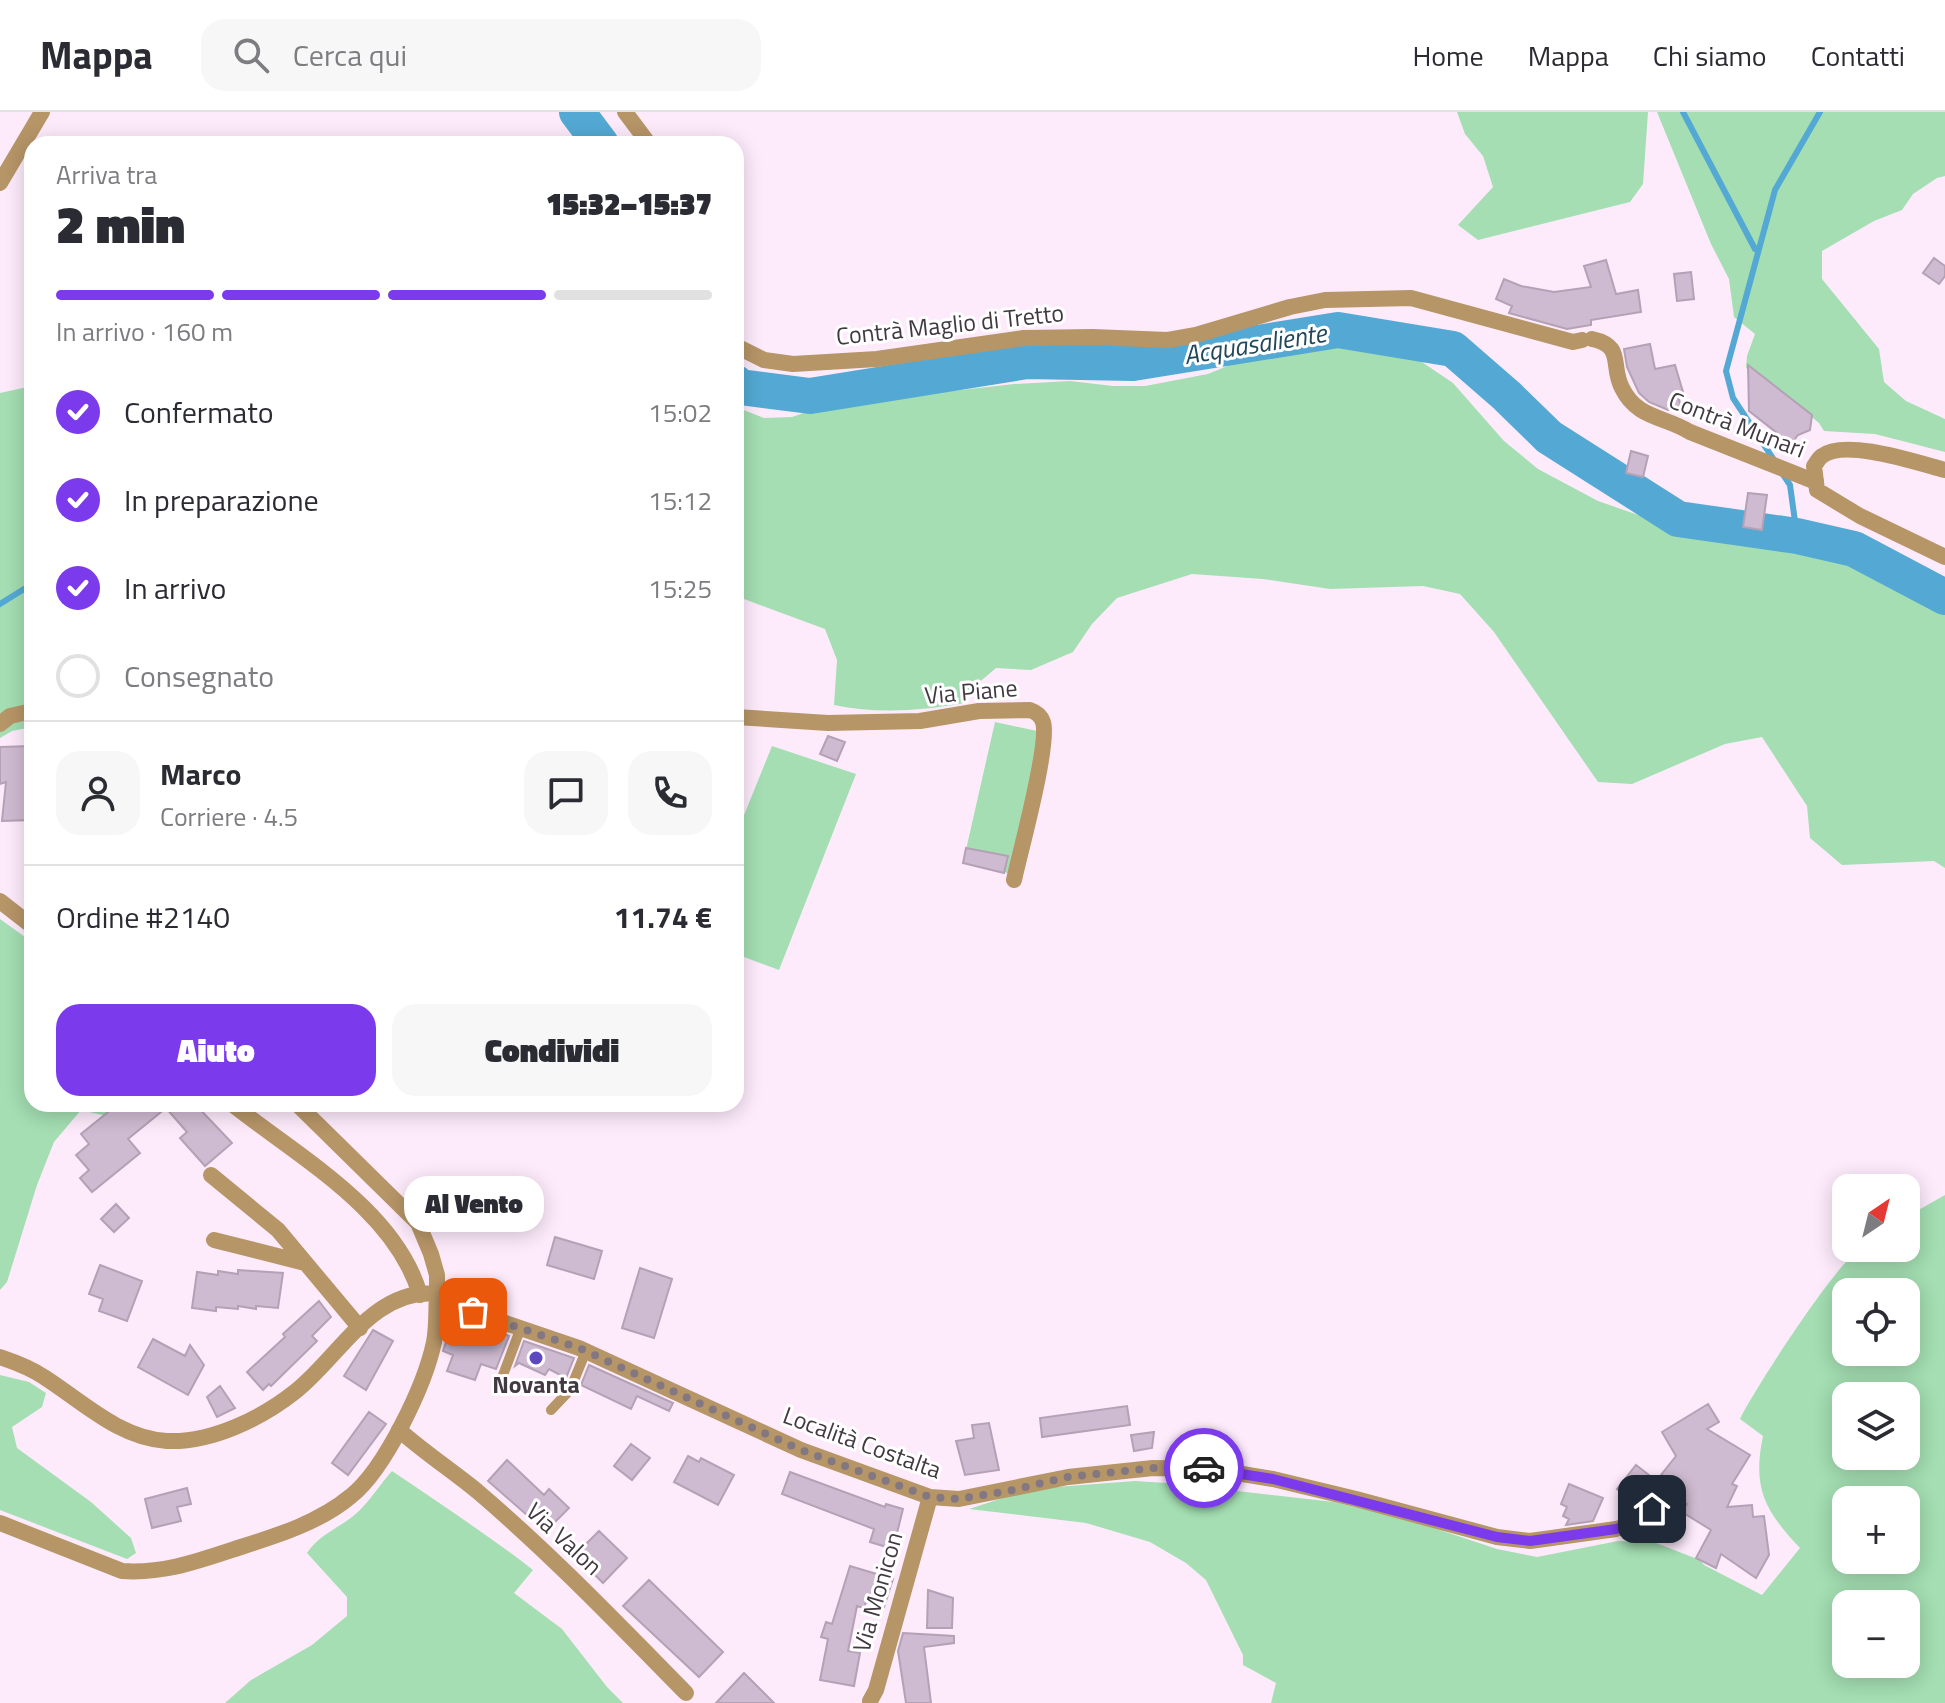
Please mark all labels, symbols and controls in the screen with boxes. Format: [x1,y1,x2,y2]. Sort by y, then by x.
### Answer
search box [201,19,761,91]
text: Mappa [40,26,153,84]
text: Cerca qui [293,32,407,78]
icon: search [229,33,273,77]
text: Home [1413,34,1484,77]
text: Mappa [1528,34,1609,77]
text: Chi siamo [1653,34,1767,77]
text: Contatti [1811,34,1905,77]
text: Arriva tra [56,155,157,194]
text: 15:32–15:37 [546,181,712,227]
text: 2 min [56,184,185,263]
street label: Contrà Maglio di Tretto [834,294,1066,354]
text: In arrivo · 160 m [56,312,233,351]
water label: Acquasaliente [1181,313,1331,374]
street label: Contrà Munari [1664,382,1811,467]
text: Confermato [124,389,274,435]
icon: check [56,390,100,434]
text: 15:02 [648,393,712,432]
text: In preparazione [124,477,319,523]
icon: check [56,478,100,522]
text: 15:12 [648,481,712,520]
text: In arrivo [124,565,226,611]
icon: check [56,566,100,610]
text: 15:25 [648,569,712,608]
text: Consegnato [124,653,274,699]
street label: Via Piane [923,669,1019,713]
button: person [56,751,140,835]
text: Marco [160,751,241,797]
button: chat [524,751,608,835]
button: phone [628,751,712,835]
text: Corriere · 4.5 [160,797,298,836]
text: Ordine #2140 [56,894,230,940]
text: 11.74 € [614,894,712,940]
button: Aiuto [56,1004,376,1096]
button: Condividi [392,1004,712,1096]
north arrow [1832,1174,1920,1262]
map controls [1832,1174,1920,1678]
callout: Al Vento [403,1176,543,1232]
text: Al Vento [425,1184,523,1223]
pin [439,1278,507,1346]
button: locate [1832,1278,1920,1366]
icon: bag [451,1290,495,1334]
marker: Novanta [527,1349,545,1367]
place label: Novanta [492,1366,580,1402]
button: layers [1832,1382,1920,1470]
street label: Località Costalta [778,1397,947,1487]
courier [1164,1428,1244,1508]
icon: car [1182,1446,1226,1490]
pin [1618,1475,1686,1543]
button: + [1832,1486,1920,1574]
icon: home [1630,1487,1674,1531]
street label: Via Valon [518,1493,611,1583]
street label: Via Monicon [843,1528,911,1656]
button: − [1832,1590,1920,1678]

